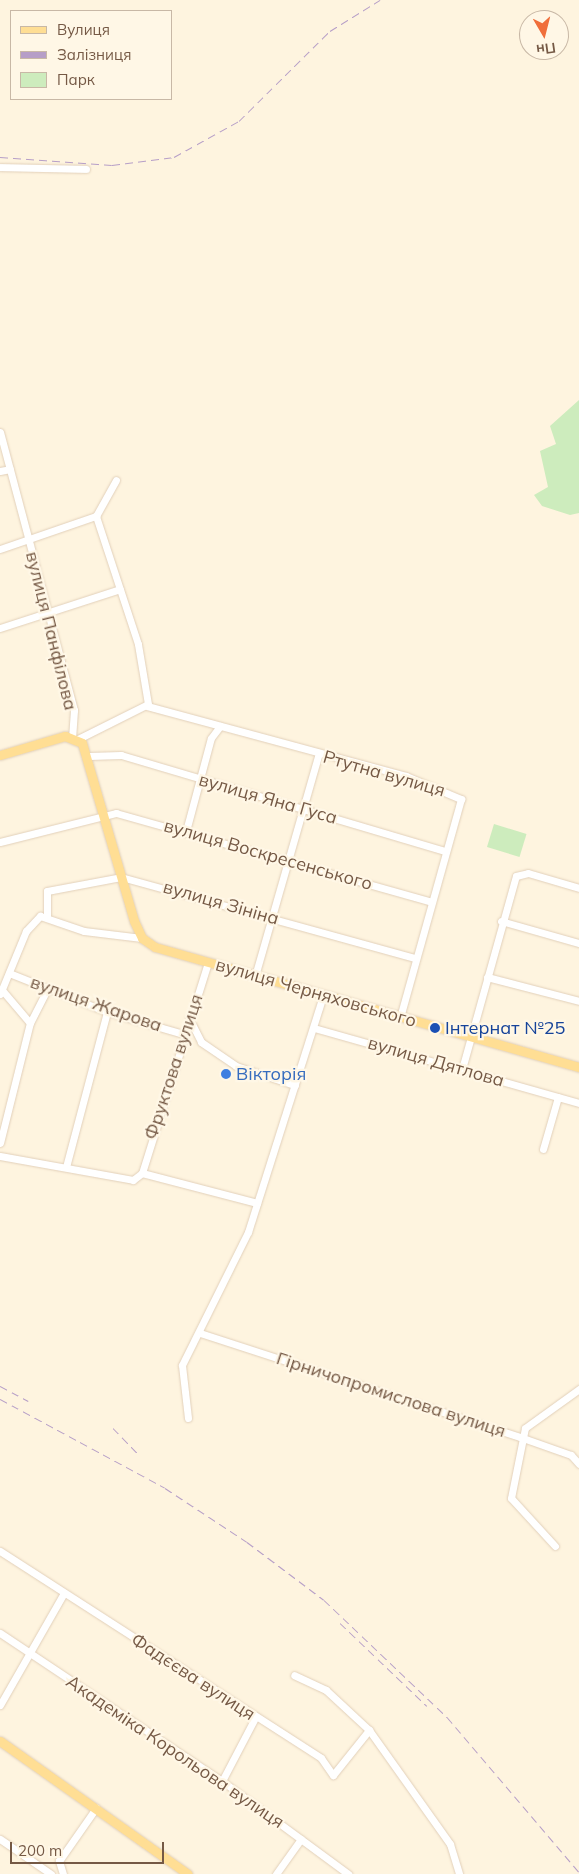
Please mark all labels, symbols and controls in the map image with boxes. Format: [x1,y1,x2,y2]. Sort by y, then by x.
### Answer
legend [10,10,172,100]
north arrow [519,10,569,60]
text: Вулиця [57,20,110,39]
text: Пн [535,39,557,59]
text: Залізниця [57,45,131,64]
text: Парк [57,70,95,89]
street label: вулиця Панфілова [21,549,81,713]
street label: Ртутна вулиця [321,746,447,802]
street label: вулиця Яна Гуса [196,769,340,829]
street label: вулиця Воскресенського [161,815,375,895]
street label: вулиця Зініна [161,876,281,930]
street label: вулиця Черняховського [213,954,419,1032]
street label: вулиця Жарова [27,971,165,1037]
street label: Фруктова вулиця [140,992,208,1142]
place label: Інтернат №25 [445,1017,565,1039]
marker: Інтернат №25 [429,1022,441,1034]
street label: вулиця Дятлова [365,1032,507,1092]
place label: Вікторія [236,1063,306,1085]
marker: Вікторія [220,1068,232,1080]
street label: Гірничопромислова вулиця [274,1348,508,1442]
street label: Фадєєва вулиця [127,1629,259,1725]
street label: Академіка Корольова вулиця [62,1671,288,1833]
scale bar [12,1832,166,1864]
text: 200 m [18,1841,62,1860]

